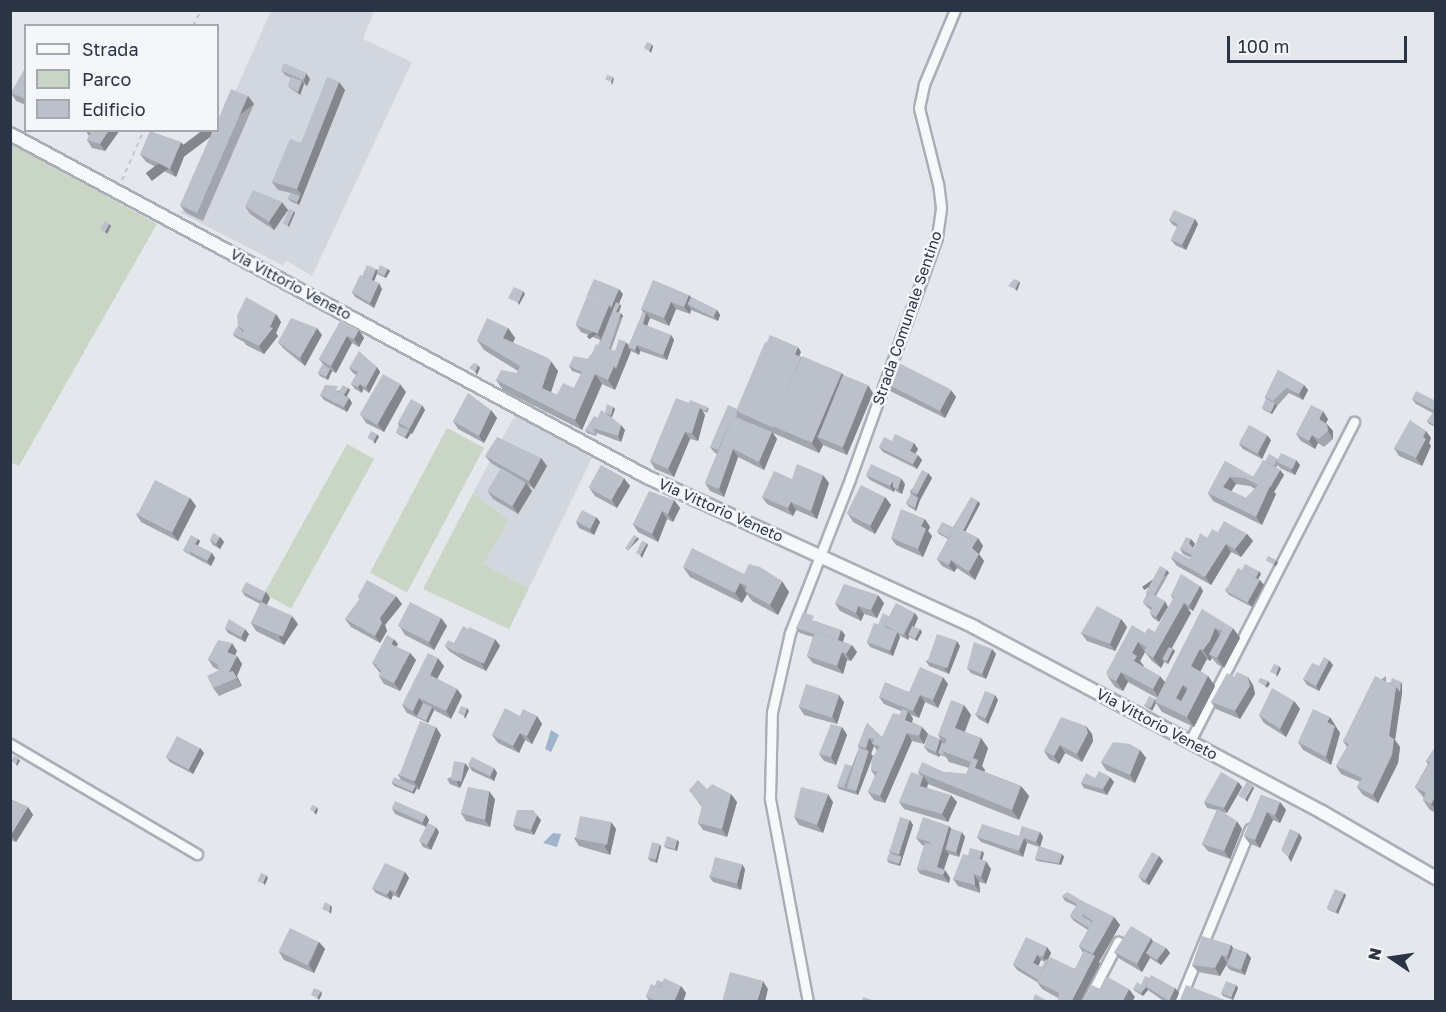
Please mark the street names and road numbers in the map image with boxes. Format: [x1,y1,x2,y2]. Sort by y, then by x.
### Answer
street label: Strada Comunale Sentino [869,229,945,407]
street label: Via Vittorio Veneto [227,244,355,324]
street label: Via Vittorio Veneto [656,474,786,546]
street label: Via Vittorio Veneto [1093,684,1221,764]

